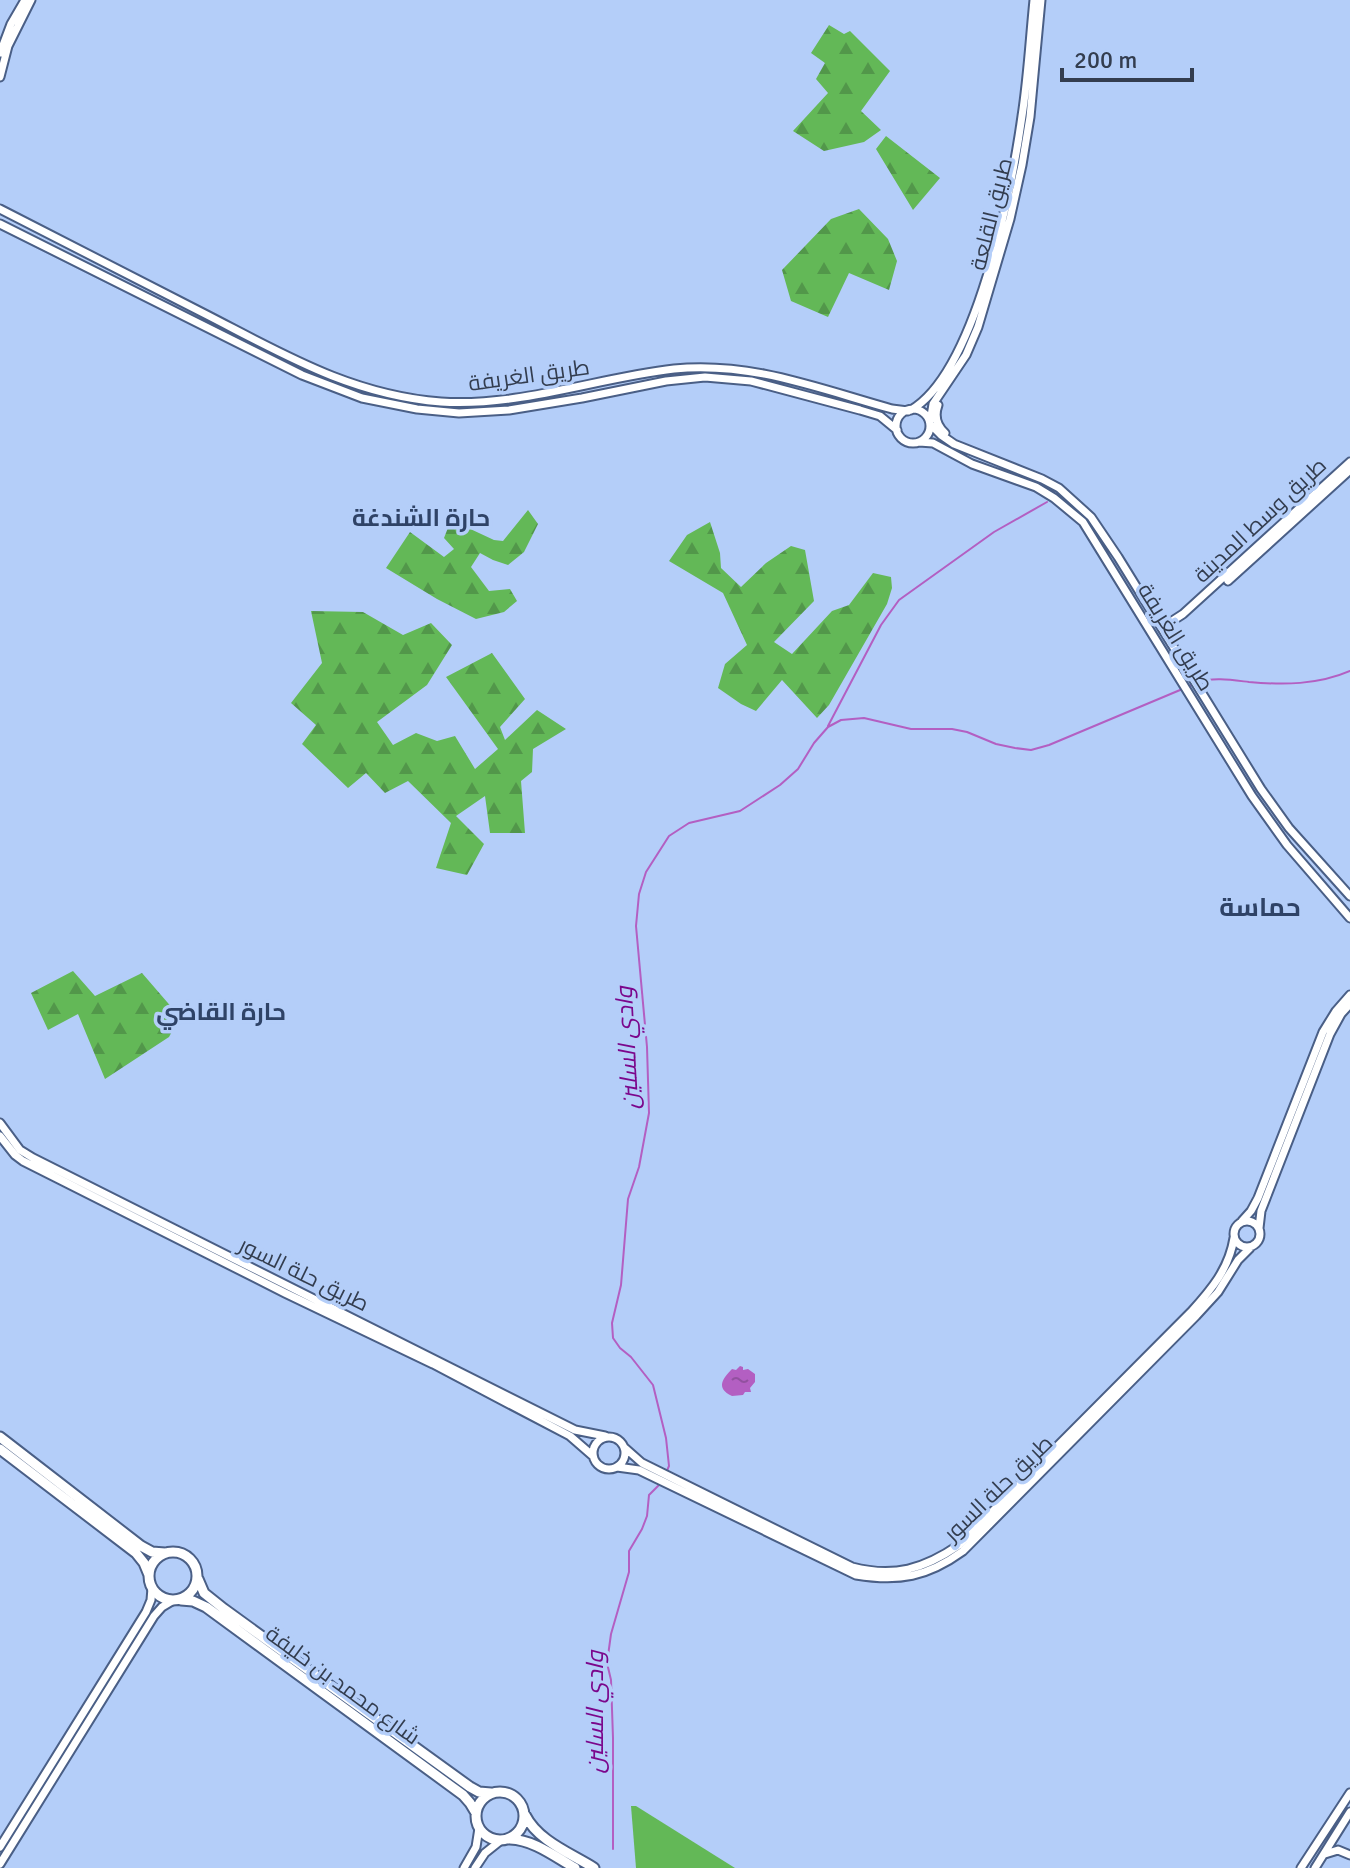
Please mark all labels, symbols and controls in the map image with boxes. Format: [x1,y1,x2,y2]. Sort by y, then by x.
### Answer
scale bar [1062,32,1192,82]
text: 200 m [1074,45,1137,75]
street label: طريق القلعة [964,155,1018,273]
street label: طريق الغريفة [467,353,591,397]
street label: طريق وسط المدينة [1188,452,1332,588]
district label: حارة الشندغة [352,503,490,533]
street label: طريق الغريفة [1132,578,1220,696]
district label: حماسة [1219,892,1301,924]
water label: وادي السلين [609,984,649,1110]
district label: حارة القاضي [156,997,286,1030]
street label: طريق حلة السور [233,1230,373,1317]
street label: طريق حلة السور [936,1429,1058,1548]
street label: شارع محمد بن خليفة [260,1620,426,1751]
water label: وادي السلين [580,1649,614,1773]

